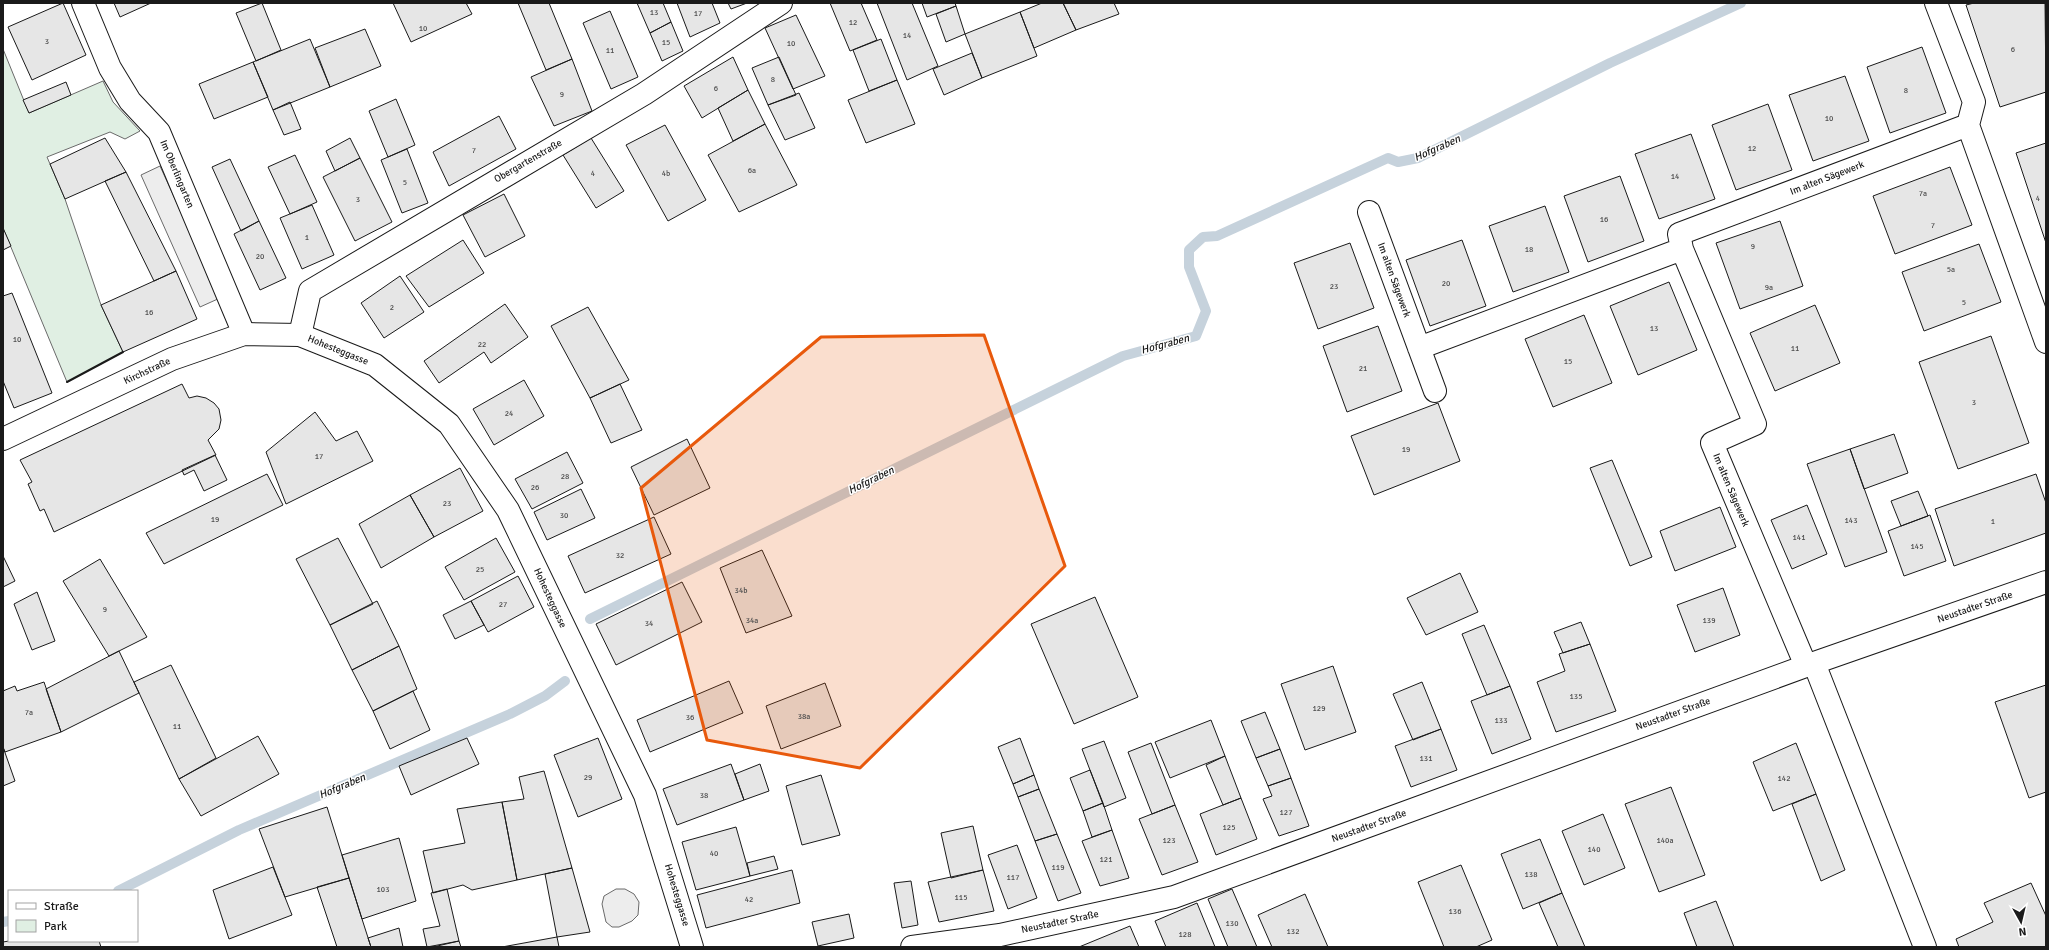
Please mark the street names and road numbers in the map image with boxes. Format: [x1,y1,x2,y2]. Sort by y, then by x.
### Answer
street label: Obergartenstraße [492,137,564,185]
street label: Im Oberlingarten [157,138,197,210]
street label: Im alten Sägewerk [1788,158,1866,198]
street label: Im alten Sägewerk [1375,241,1413,319]
street label: Hohesteggasse [306,332,370,368]
street label: Kirchstraße [122,355,172,387]
street label: Im alten Sägewerk [1710,451,1752,529]
street label: Hohesteggasse [531,566,569,630]
street label: Neustadter Straße [1936,589,2014,625]
street label: Neustadter Straße [1634,695,1712,733]
street label: Neustadter Straße [1330,807,1408,845]
street label: Hohesteggasse [662,862,692,928]
street label: Neustadter Straße [1020,908,1100,936]

